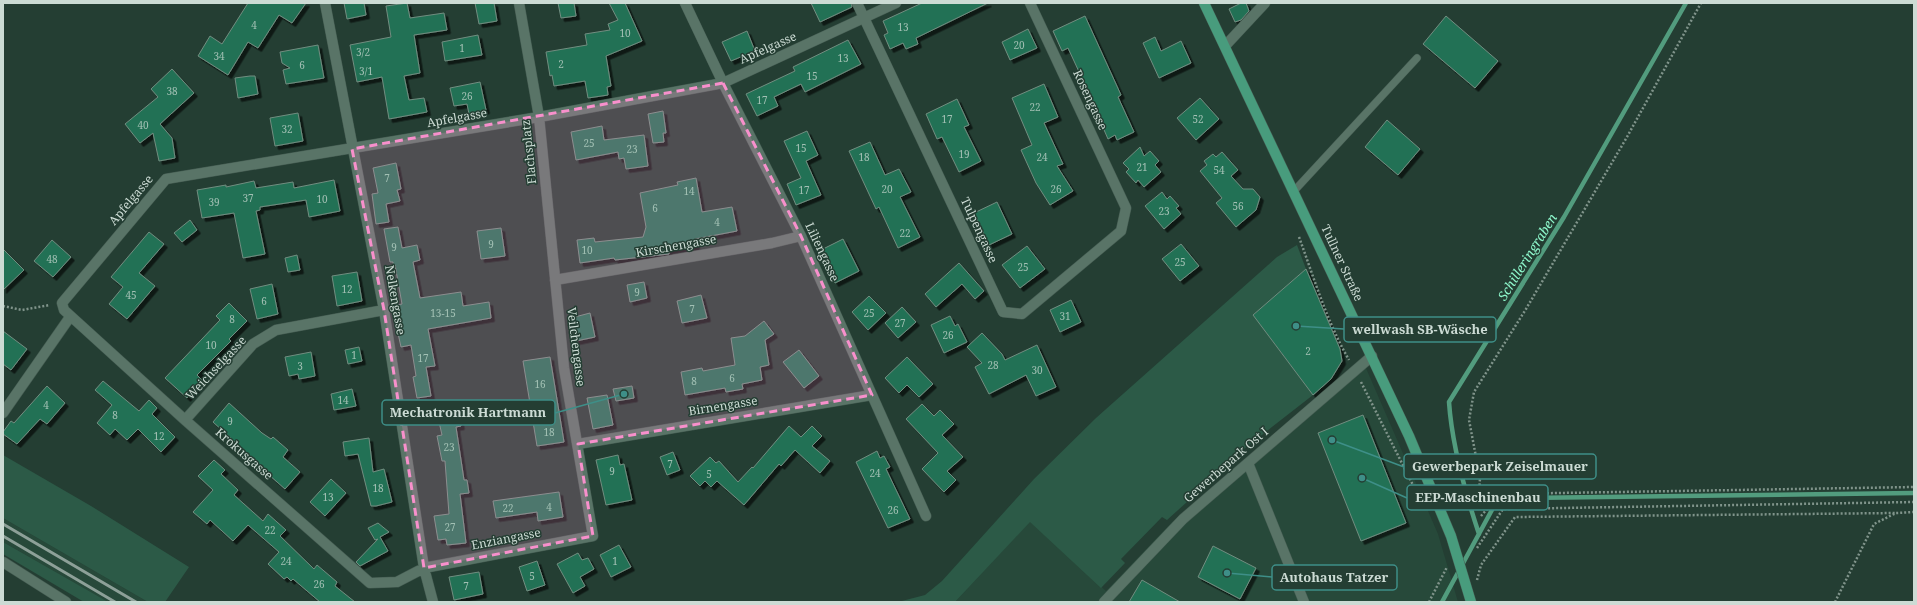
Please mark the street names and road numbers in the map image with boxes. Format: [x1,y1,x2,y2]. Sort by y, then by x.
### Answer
street label: Apfelgasse [737,27,799,68]
street label: Rosengasse [1069,67,1112,133]
street label: Apfelgasse [425,104,488,131]
street label: Flachsplatz [517,119,540,185]
street label: Apfelgasse [105,171,157,228]
street label: Tulpengasse [957,194,1002,265]
street label: Liliengasse [801,219,844,284]
street label: Tullner Straße [1317,222,1368,304]
street label: Kirschengasse [634,230,717,261]
street label: Nelkengasse [381,264,410,336]
street label: Veilchengasse [563,306,590,387]
street label: Weichselgasse [182,332,250,403]
street label: Birnengasse [687,392,759,419]
street label: Gewerbepark Ost I [1180,423,1272,506]
street label: Krokusgasse [212,424,277,483]
street label: Enziangasse [470,523,542,554]

